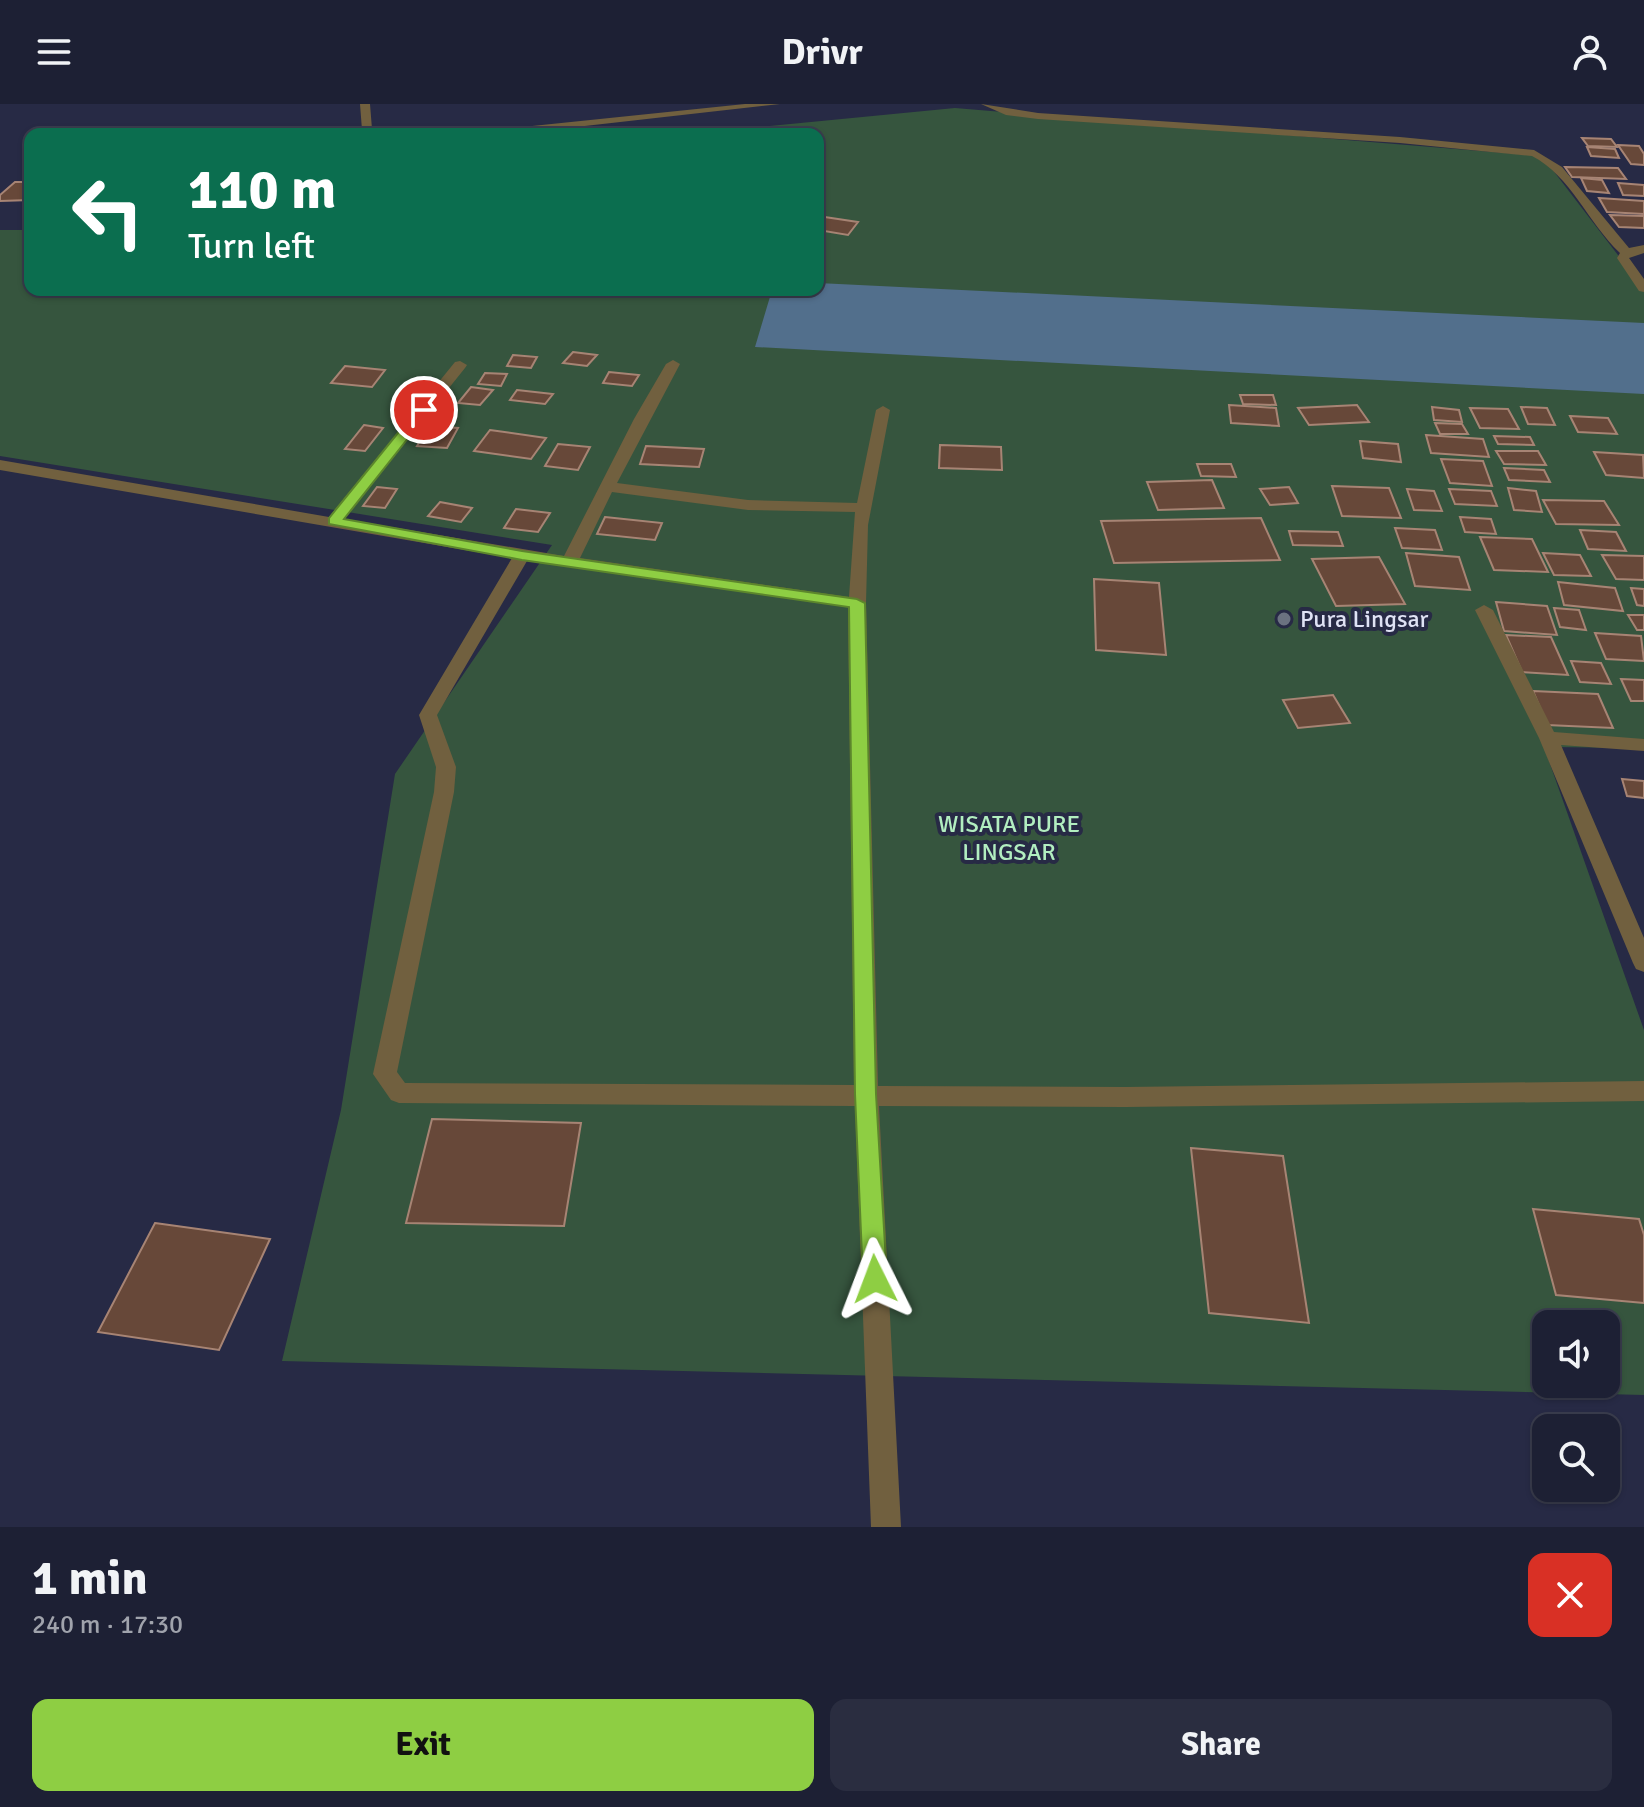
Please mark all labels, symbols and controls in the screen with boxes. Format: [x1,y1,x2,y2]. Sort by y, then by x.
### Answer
icon: menu [32,30,76,74]
text: Drivr [781,30,863,75]
icon: person [1568,30,1612,74]
text: 110 m [188,155,336,224]
icon: left [56,160,160,264]
text: Turn left [188,224,315,269]
pin [390,376,458,444]
icon: arrive [402,388,446,432]
place label: Pura Lingsar [1300,604,1429,634]
marker: Pura Lingsar [1275,610,1293,628]
park label: WISATA PURE LINGSAR [938,809,1080,867]
position arrow [833,1237,917,1321]
map controls [1532,1310,1620,1502]
button: sound [1532,1310,1620,1398]
button: search [1532,1414,1620,1502]
text: 1 min [32,1549,148,1608]
button: close [1528,1553,1612,1637]
text: 240 m · 17:30 [32,1609,183,1641]
button: Exit [32,1699,814,1791]
button: Share [830,1699,1612,1791]

